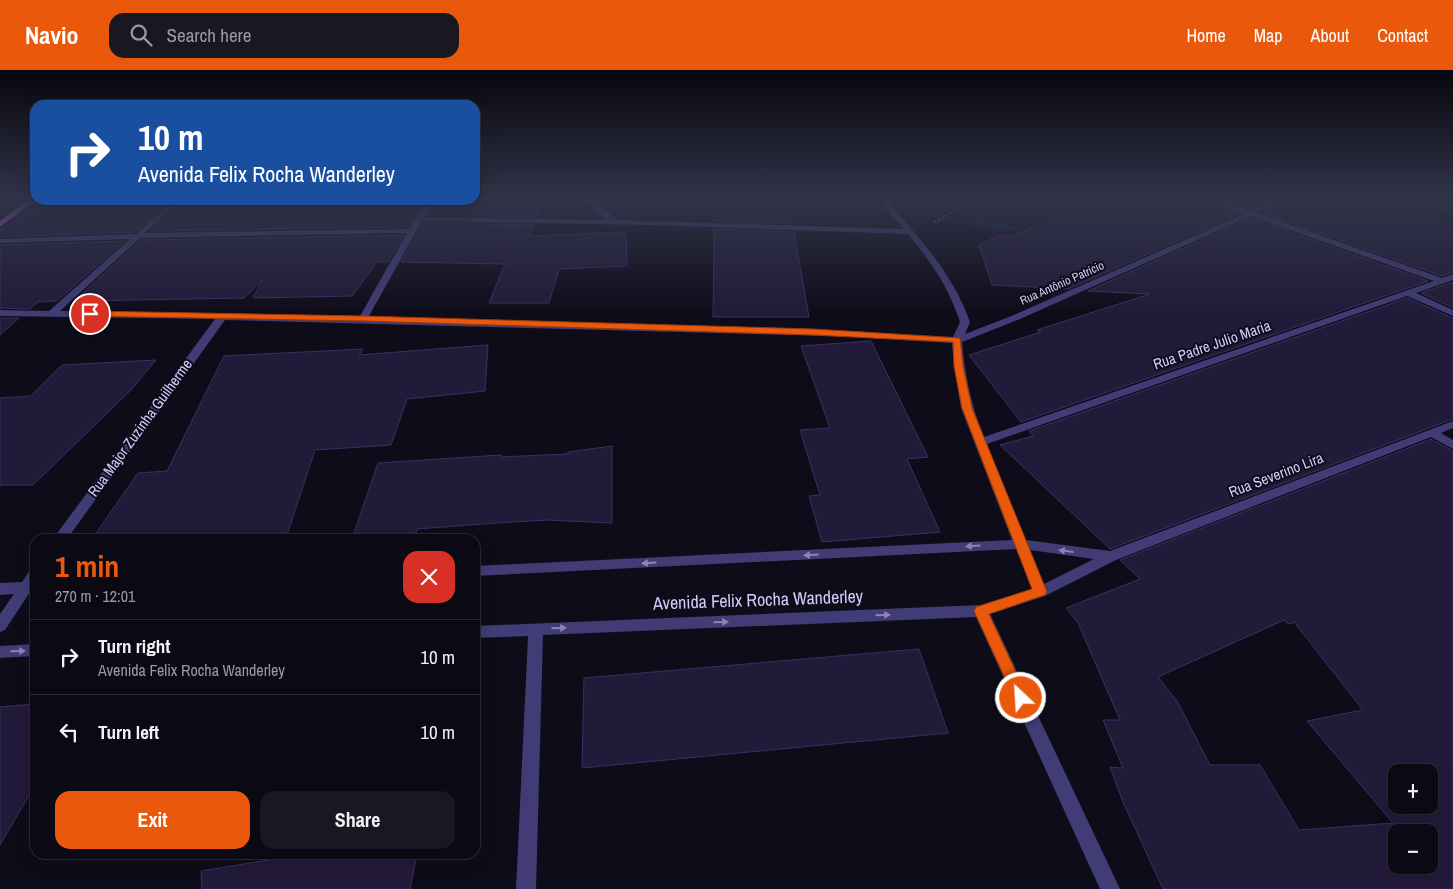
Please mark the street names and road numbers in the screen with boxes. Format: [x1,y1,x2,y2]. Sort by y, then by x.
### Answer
street label: Rua Antônio Patrício [1017,257,1107,309]
street label: Rua Padre Julio Maria [1150,315,1274,374]
street label: Rua Major Zuzinha Guilherme [82,354,197,501]
street label: Rua Severino Lira [1225,447,1326,502]
street label: Avenida Felix Rocha Wanderley [652,583,864,616]

